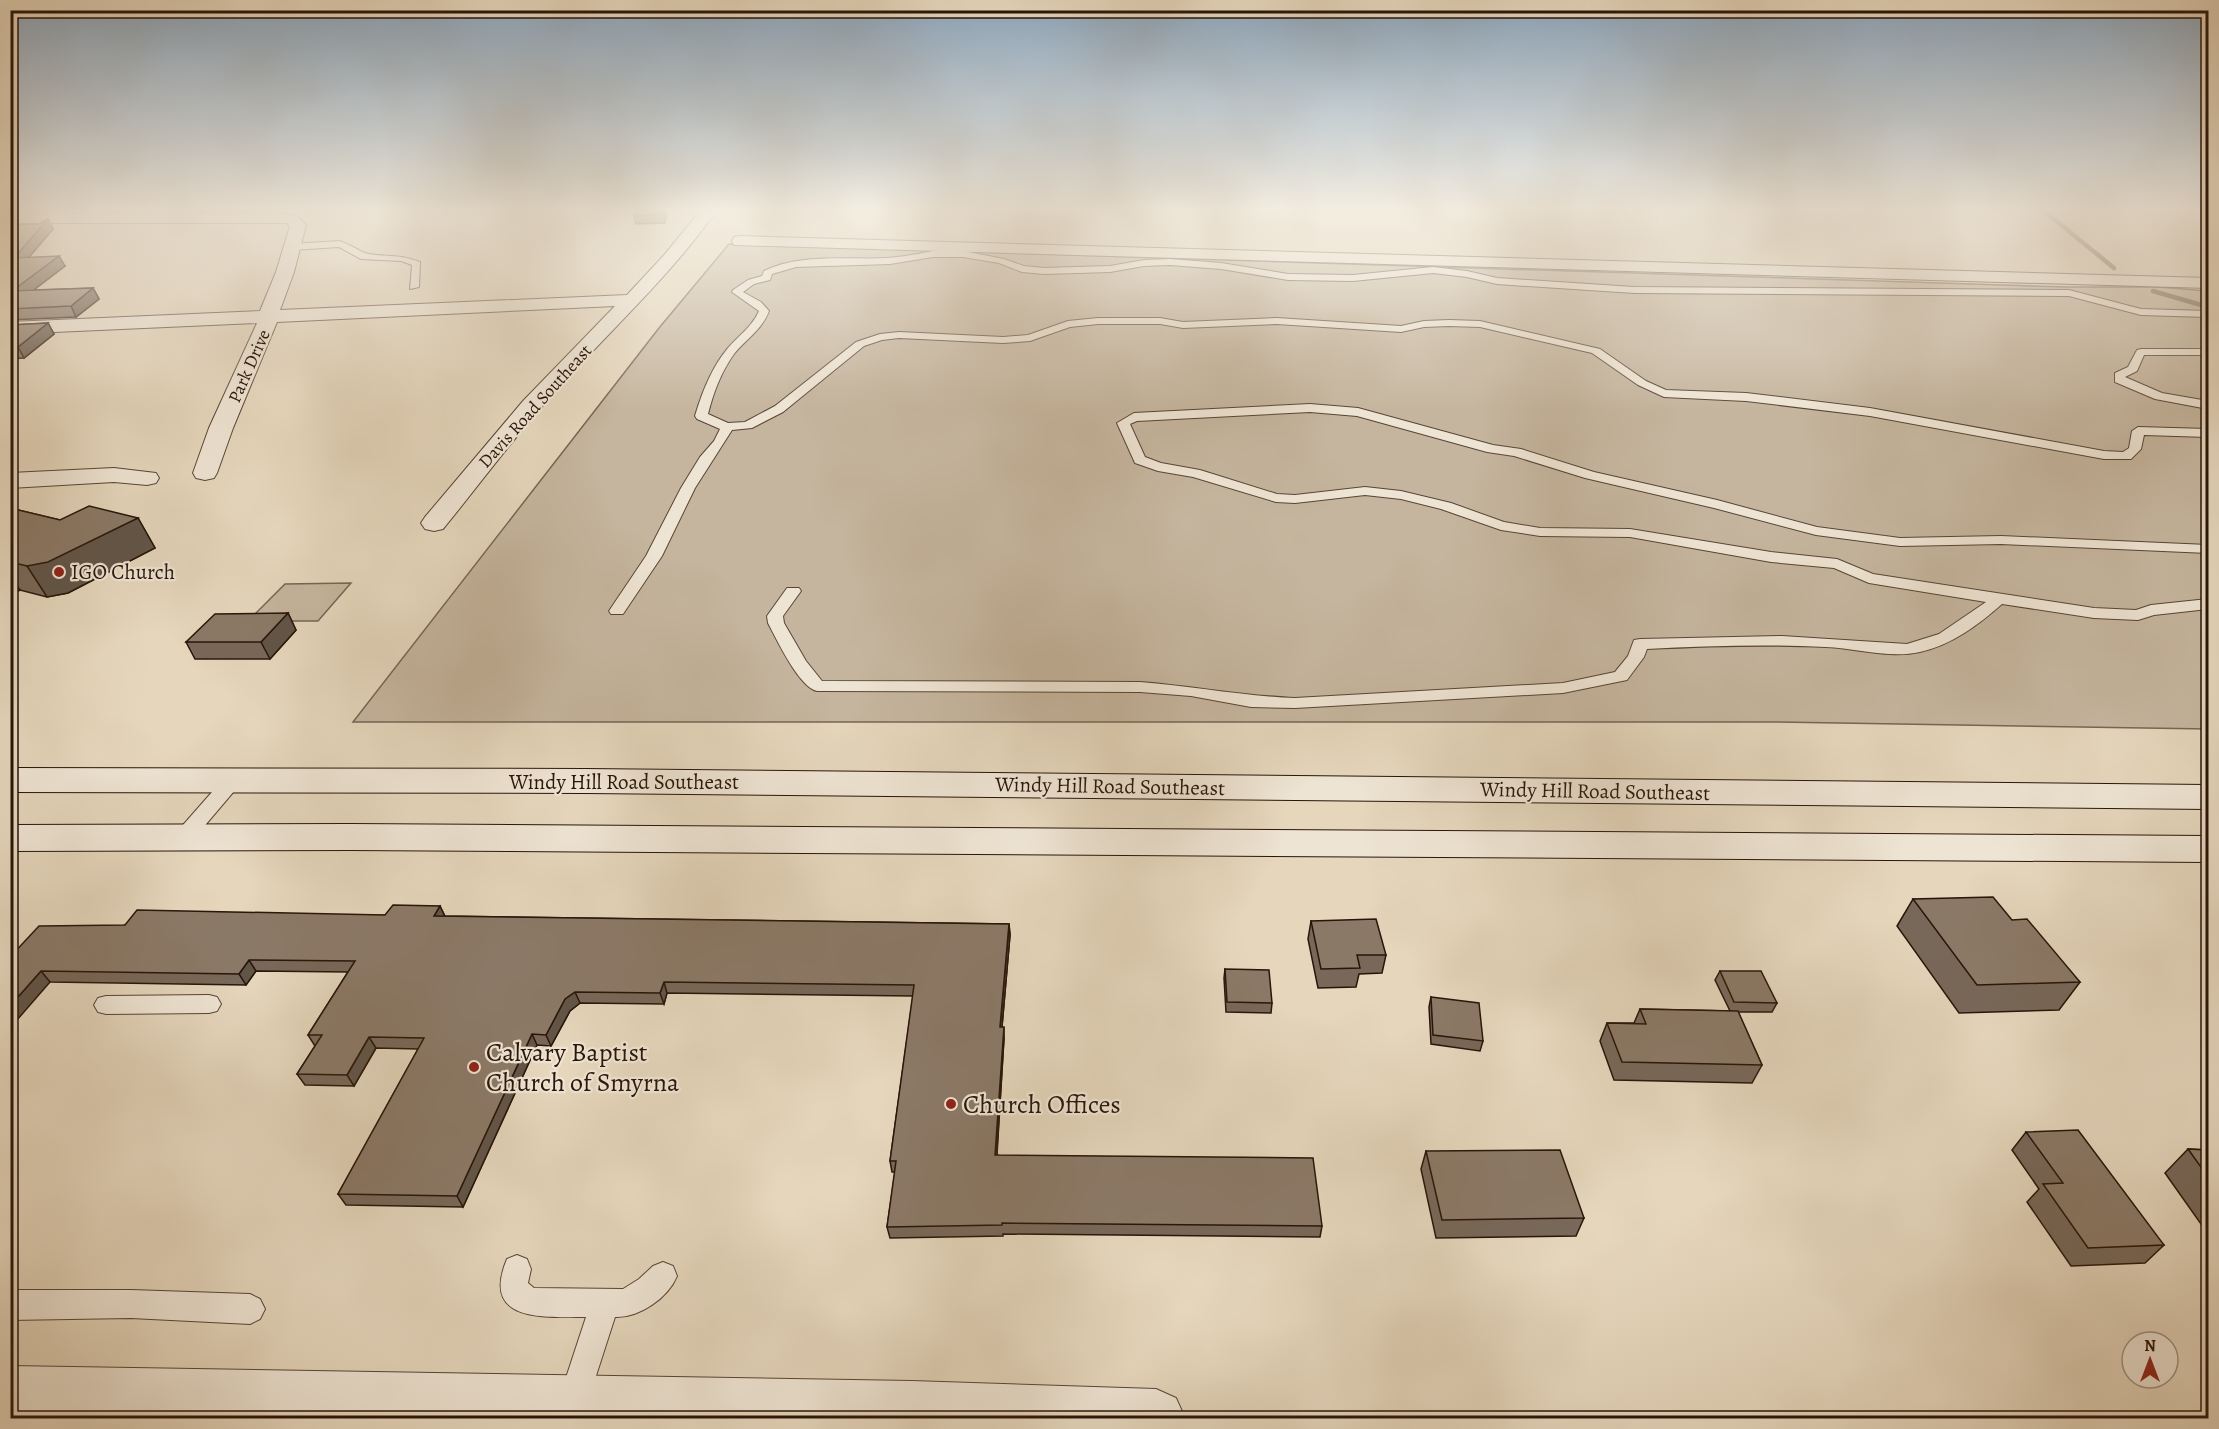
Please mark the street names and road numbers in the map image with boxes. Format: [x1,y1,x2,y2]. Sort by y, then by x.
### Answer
street label: Park Drive [222,326,276,406]
street label: Davis Road Southeast [473,339,597,473]
street label: Windy Hill Road Southeast [508,768,739,796]
street label: Windy Hill Road Southeast [994,770,1225,802]
street label: Windy Hill Road Southeast [1479,775,1710,807]

